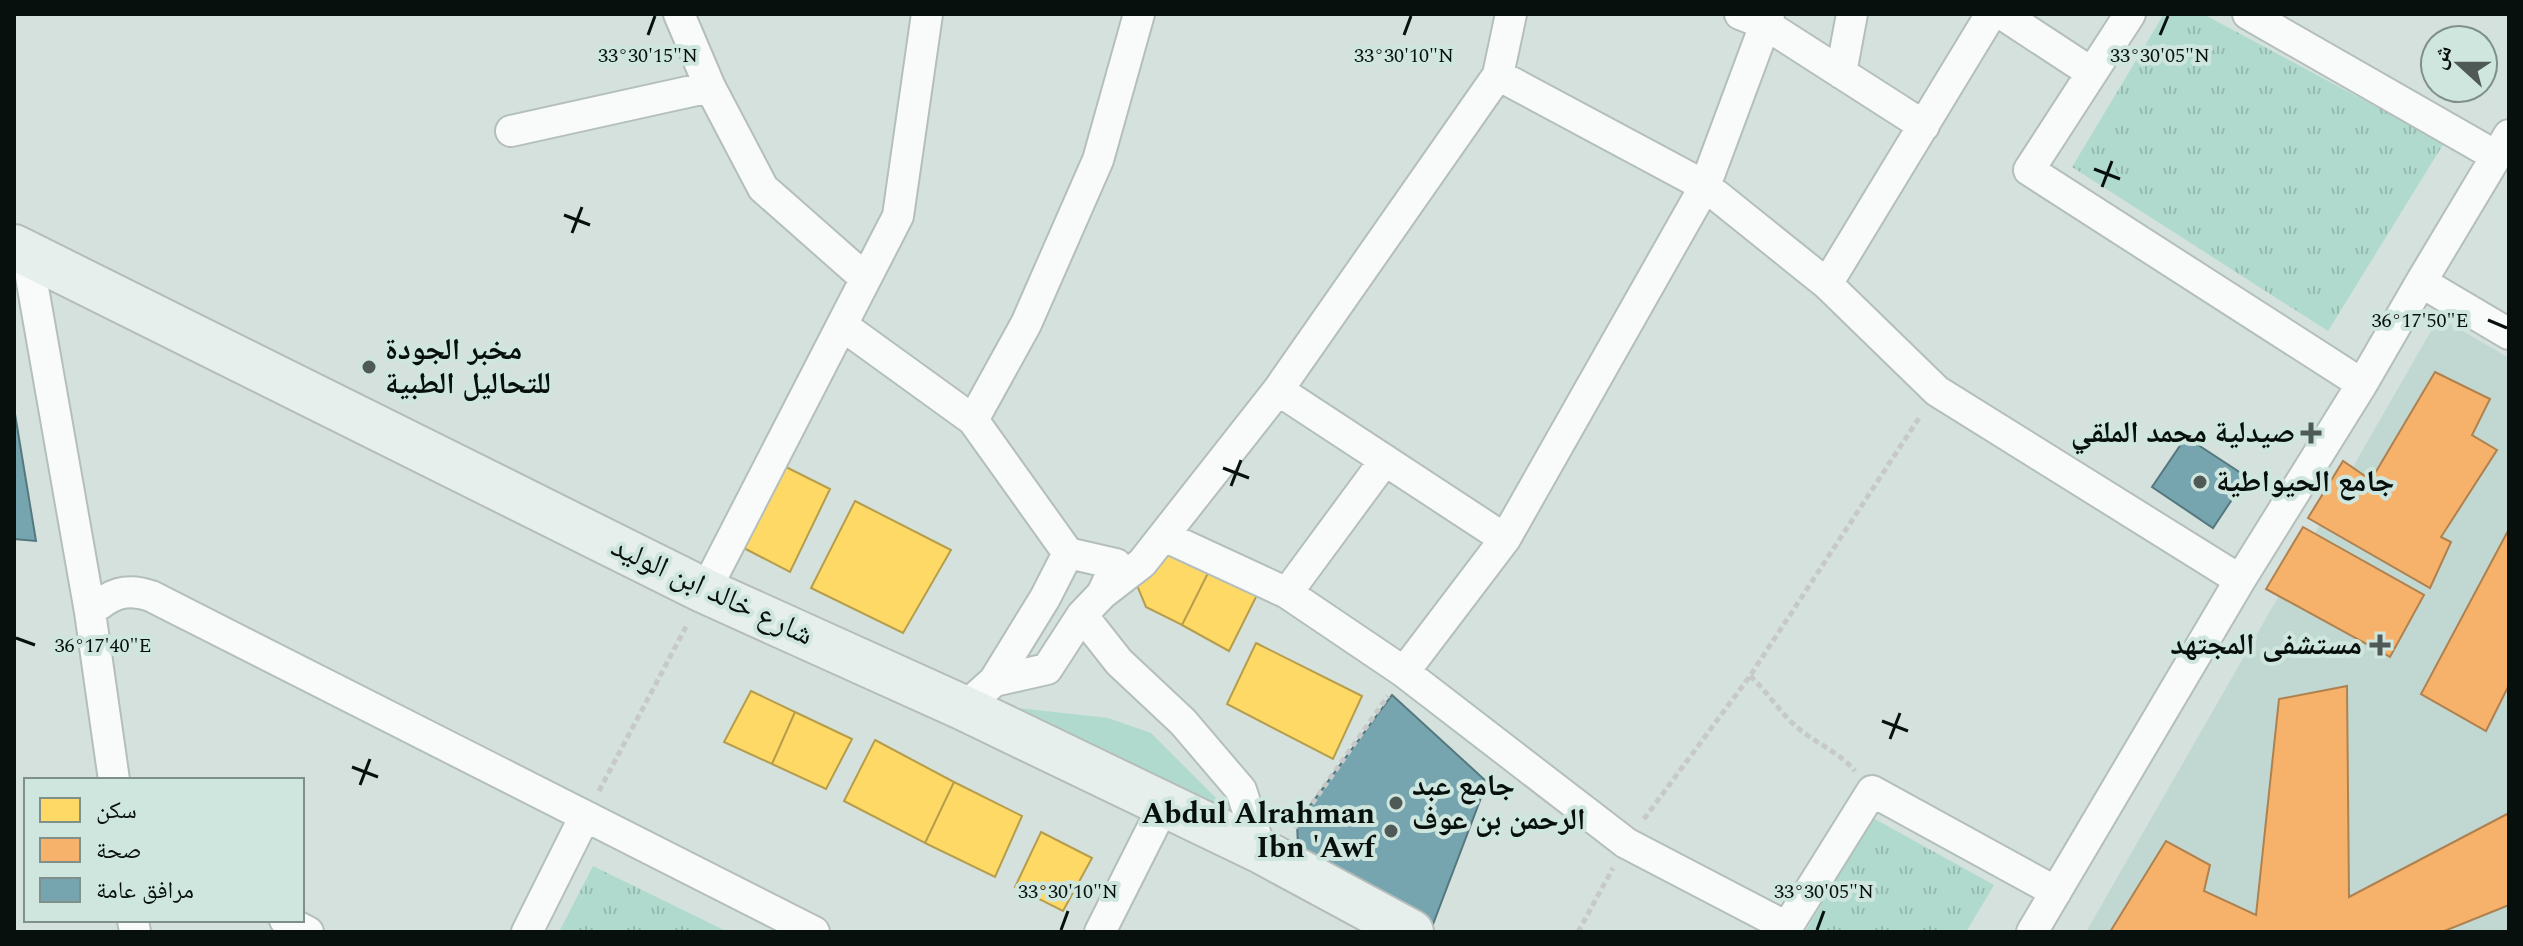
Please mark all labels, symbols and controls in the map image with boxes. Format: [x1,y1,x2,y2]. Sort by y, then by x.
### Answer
north arrow [2419,24,2499,104]
text: 33°30'15"N [598,41,698,71]
text: 33°30'10"N [1354,41,1454,71]
text: 33°30'05"N [2110,41,2210,71]
text: ش [2422,41,2461,74]
text: 36°17'50"E [2371,306,2469,336]
place label: مخبر الجودة للتحاليل الطبية [385,327,551,407]
marker: مخبر الجودة للتحاليل الطبية [360,358,378,376]
place label: صيدلية محمد الملقي [2071,410,2295,456]
marker: صيدلية محمد الملقي [2302,424,2320,442]
place label: جامع الحيواطية [2216,459,2394,505]
marker: جامع الحيواطية [2191,473,2209,491]
street label: شارع خالد ابن الوليد [603,524,821,658]
place label: مستشفى المجتهد [2170,622,2362,668]
text: 36°17'40"E [54,631,152,661]
marker: مستشفى المجتهد [2369,634,2391,656]
place label: جامع عبد الرحمن بن عوف [1412,763,1586,843]
legend [24,778,304,922]
place label: Abdul Alrahman Ibn 'Awf [1141,791,1377,871]
text: سكن [96,793,137,829]
marker: جامع عبد الرحمن بن عوف [1387,794,1405,812]
marker: Abdul Alrahman Ibn 'Awf [1382,822,1400,840]
text: صحة [96,833,142,869]
text: مرافق عامة [96,873,194,909]
text: 33°30'10"N [1018,877,1118,907]
text: 33°30'05"N [1774,877,1874,907]

